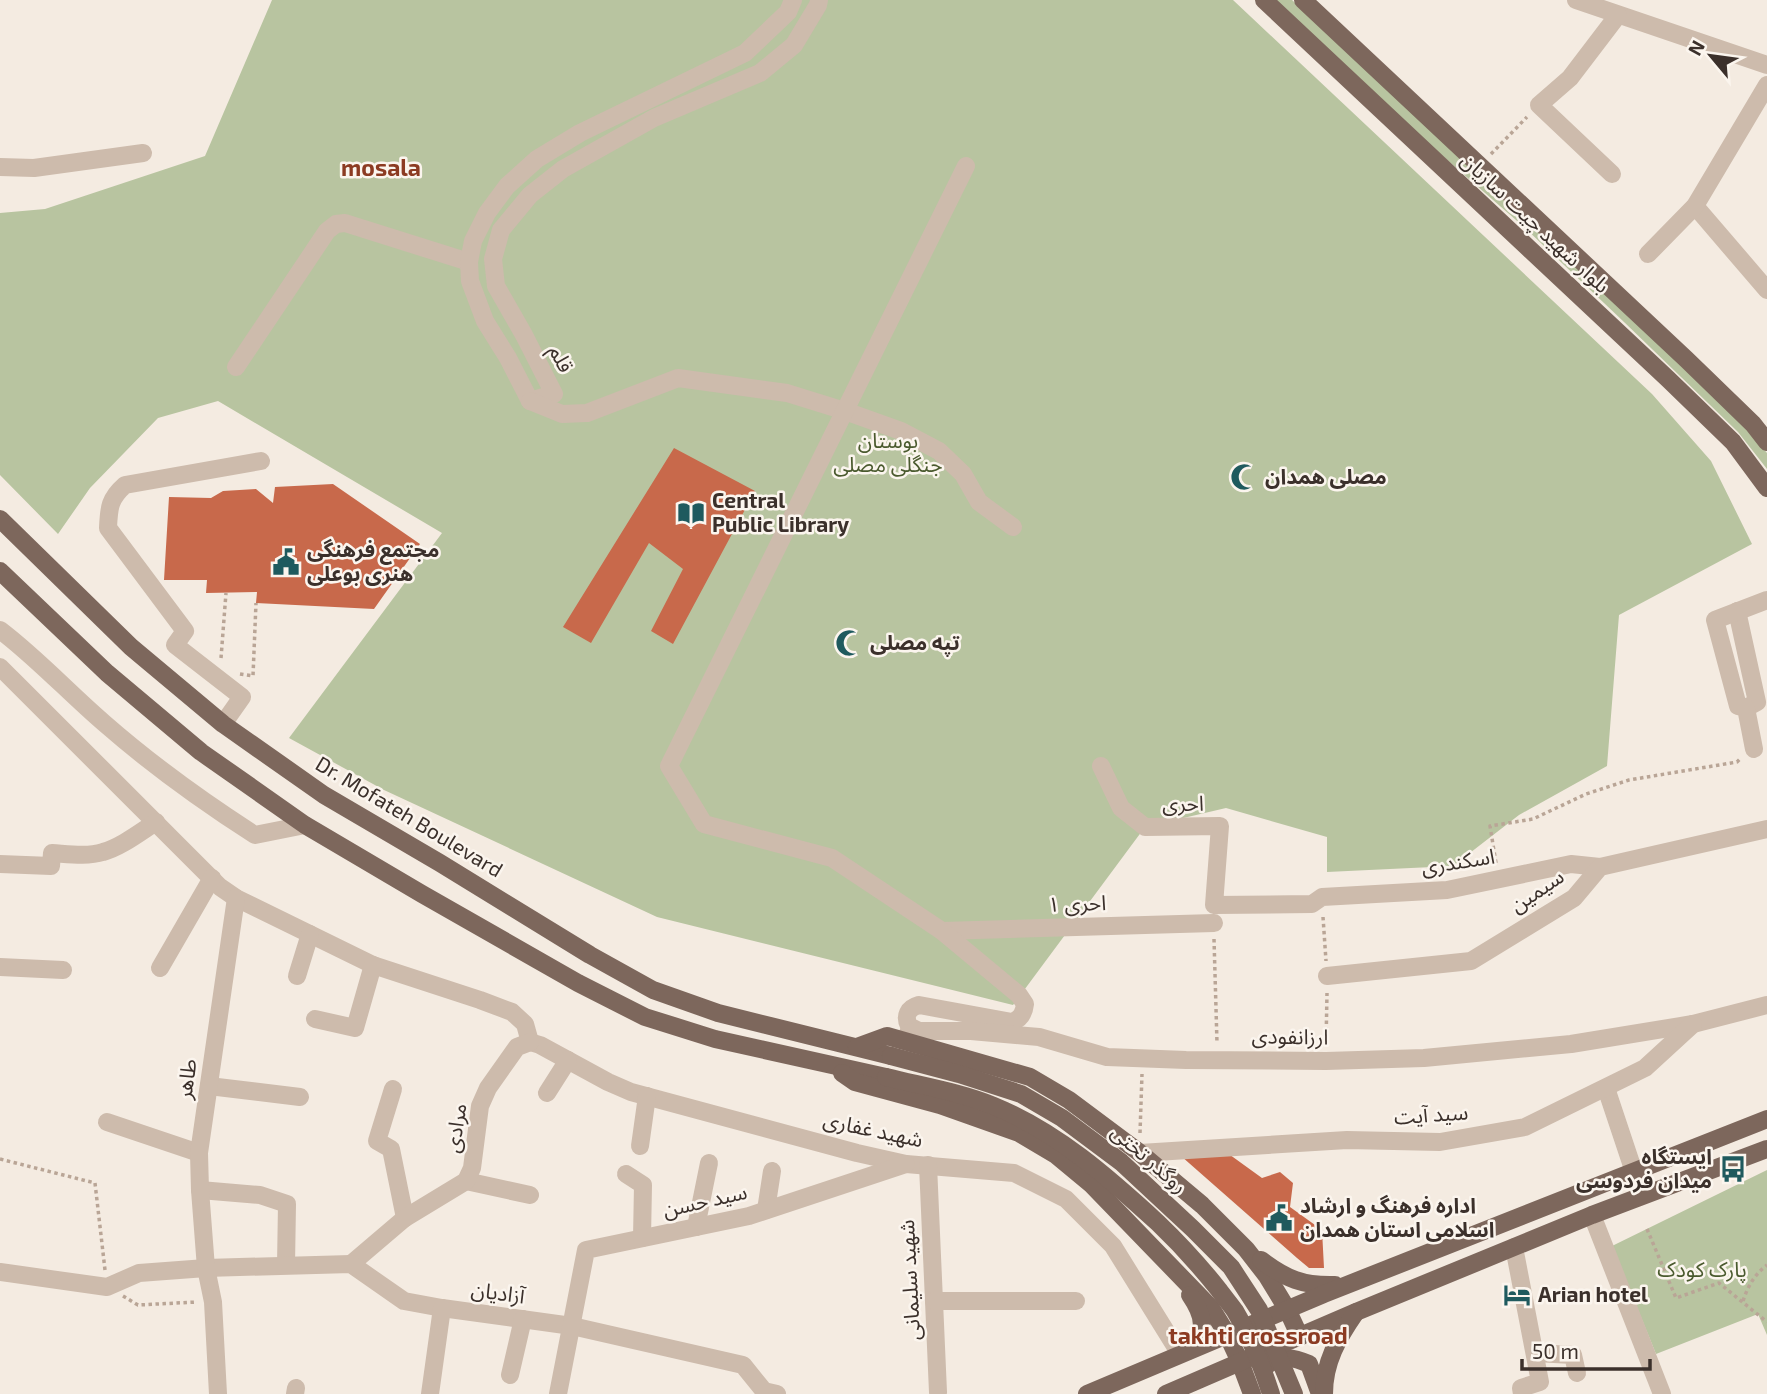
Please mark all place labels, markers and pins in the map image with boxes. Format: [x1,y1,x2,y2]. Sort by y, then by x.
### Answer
mosque icon: مصلی همدان [1229,462,1259,492]
place label: مصلی همدان [1265,463,1387,489]
place label: Central Public Library [712,487,849,537]
library icon: Central Public Library [676,498,706,528]
place label: مجتمع فرهنگی هنری بوعلی [307,536,439,586]
public building icon: مجتمع فرهنگی هنری بوعلی [271,547,301,577]
mosque icon: تپه مصلی [834,628,864,658]
place label: تپه مصلی [870,629,960,657]
place label: ایستگاه میدان فردوسی [1576,1143,1712,1193]
bus stop icon: ایستگاه میدان فردوسی [1718,1154,1748,1184]
place label: اداره فرهنگ و ارشاد اسلامی استان همدان [1300,1192,1494,1242]
public building icon: اداره فرهنگ و ارشاد اسلامی استان همدان [1264,1203,1294,1233]
hotel icon: Arian hotel [1502,1280,1532,1310]
place label: Arian hotel [1538,1281,1648,1306]

